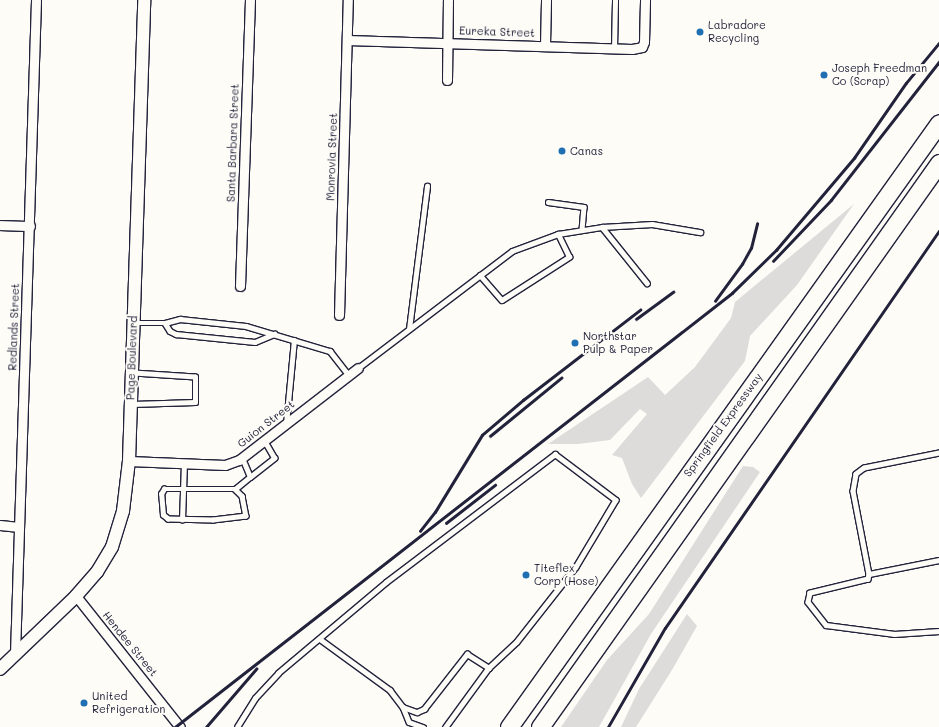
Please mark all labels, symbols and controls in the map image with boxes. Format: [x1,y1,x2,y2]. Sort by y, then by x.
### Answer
place label: Labradore Recycling [708,19,766,45]
street label: Eureka Street [459,24,535,40]
marker: Labradore Recycling [695,27,705,37]
place label: Joseph Freedman Co (Scrap) [832,62,927,88]
marker: Joseph Freedman Co (Scrap) [819,70,829,80]
street label: Santa Barbara Street [224,84,242,202]
street label: Monrovia Street [324,113,340,201]
place label: Canas [570,144,603,158]
marker: Canas [557,146,567,156]
street label: Redlands Street [6,283,22,371]
street label: Page Boulevard [124,316,140,400]
place label: Northstar Pulp & Paper [583,330,653,356]
marker: Northstar Pulp & Paper [570,338,580,348]
street label: Springfield Expressway [681,371,765,479]
street label: Guion Street [235,398,297,450]
place label: Titeflex Corp (Hose) [534,562,598,588]
marker: Titeflex Corp (Hose) [521,570,531,580]
street label: Hendee Street [100,609,160,679]
place label: United Refrigeration [92,690,165,716]
marker: United Refrigeration [79,698,89,708]

